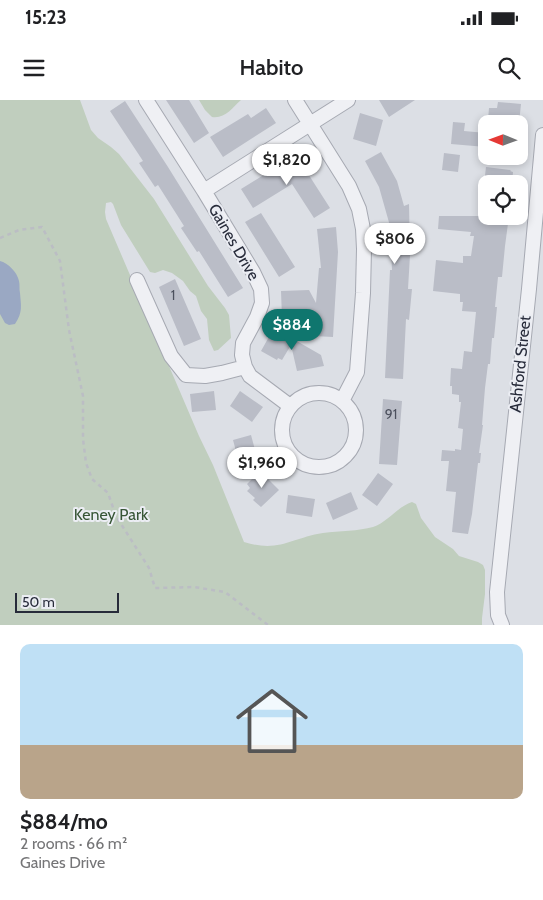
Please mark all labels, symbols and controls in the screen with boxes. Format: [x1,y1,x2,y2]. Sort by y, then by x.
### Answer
text: 15:23 [25,6,67,29]
icon: menu [20,54,48,82]
text: Habito [240,54,303,81]
icon: search [495,54,523,82]
north arrow [478,115,528,165]
map controls [478,115,528,225]
pin: $1,820 [246,144,328,186]
text: $1,820 [263,150,311,169]
button: locate [478,175,528,225]
street label: Gaines Drive [205,200,263,284]
pin: $806 [365,222,425,265]
text: $806 [375,229,415,248]
house number: 1 [171,286,175,304]
pin: $884 [262,308,322,351]
street label: Ashford Street [505,314,535,413]
text: $884 [273,315,311,334]
house number: 91 [385,405,397,423]
pin: $1,960 [221,446,303,489]
text: $1,960 [238,453,286,472]
park label: Keney Park [74,505,149,524]
scale bar [15,590,119,613]
text: 50 m [22,593,55,611]
icon: home [227,676,317,766]
text: $884/mo [20,809,108,834]
text: 2 rooms · 66 m² [20,834,127,853]
text: Gaines Drive [20,853,105,872]

